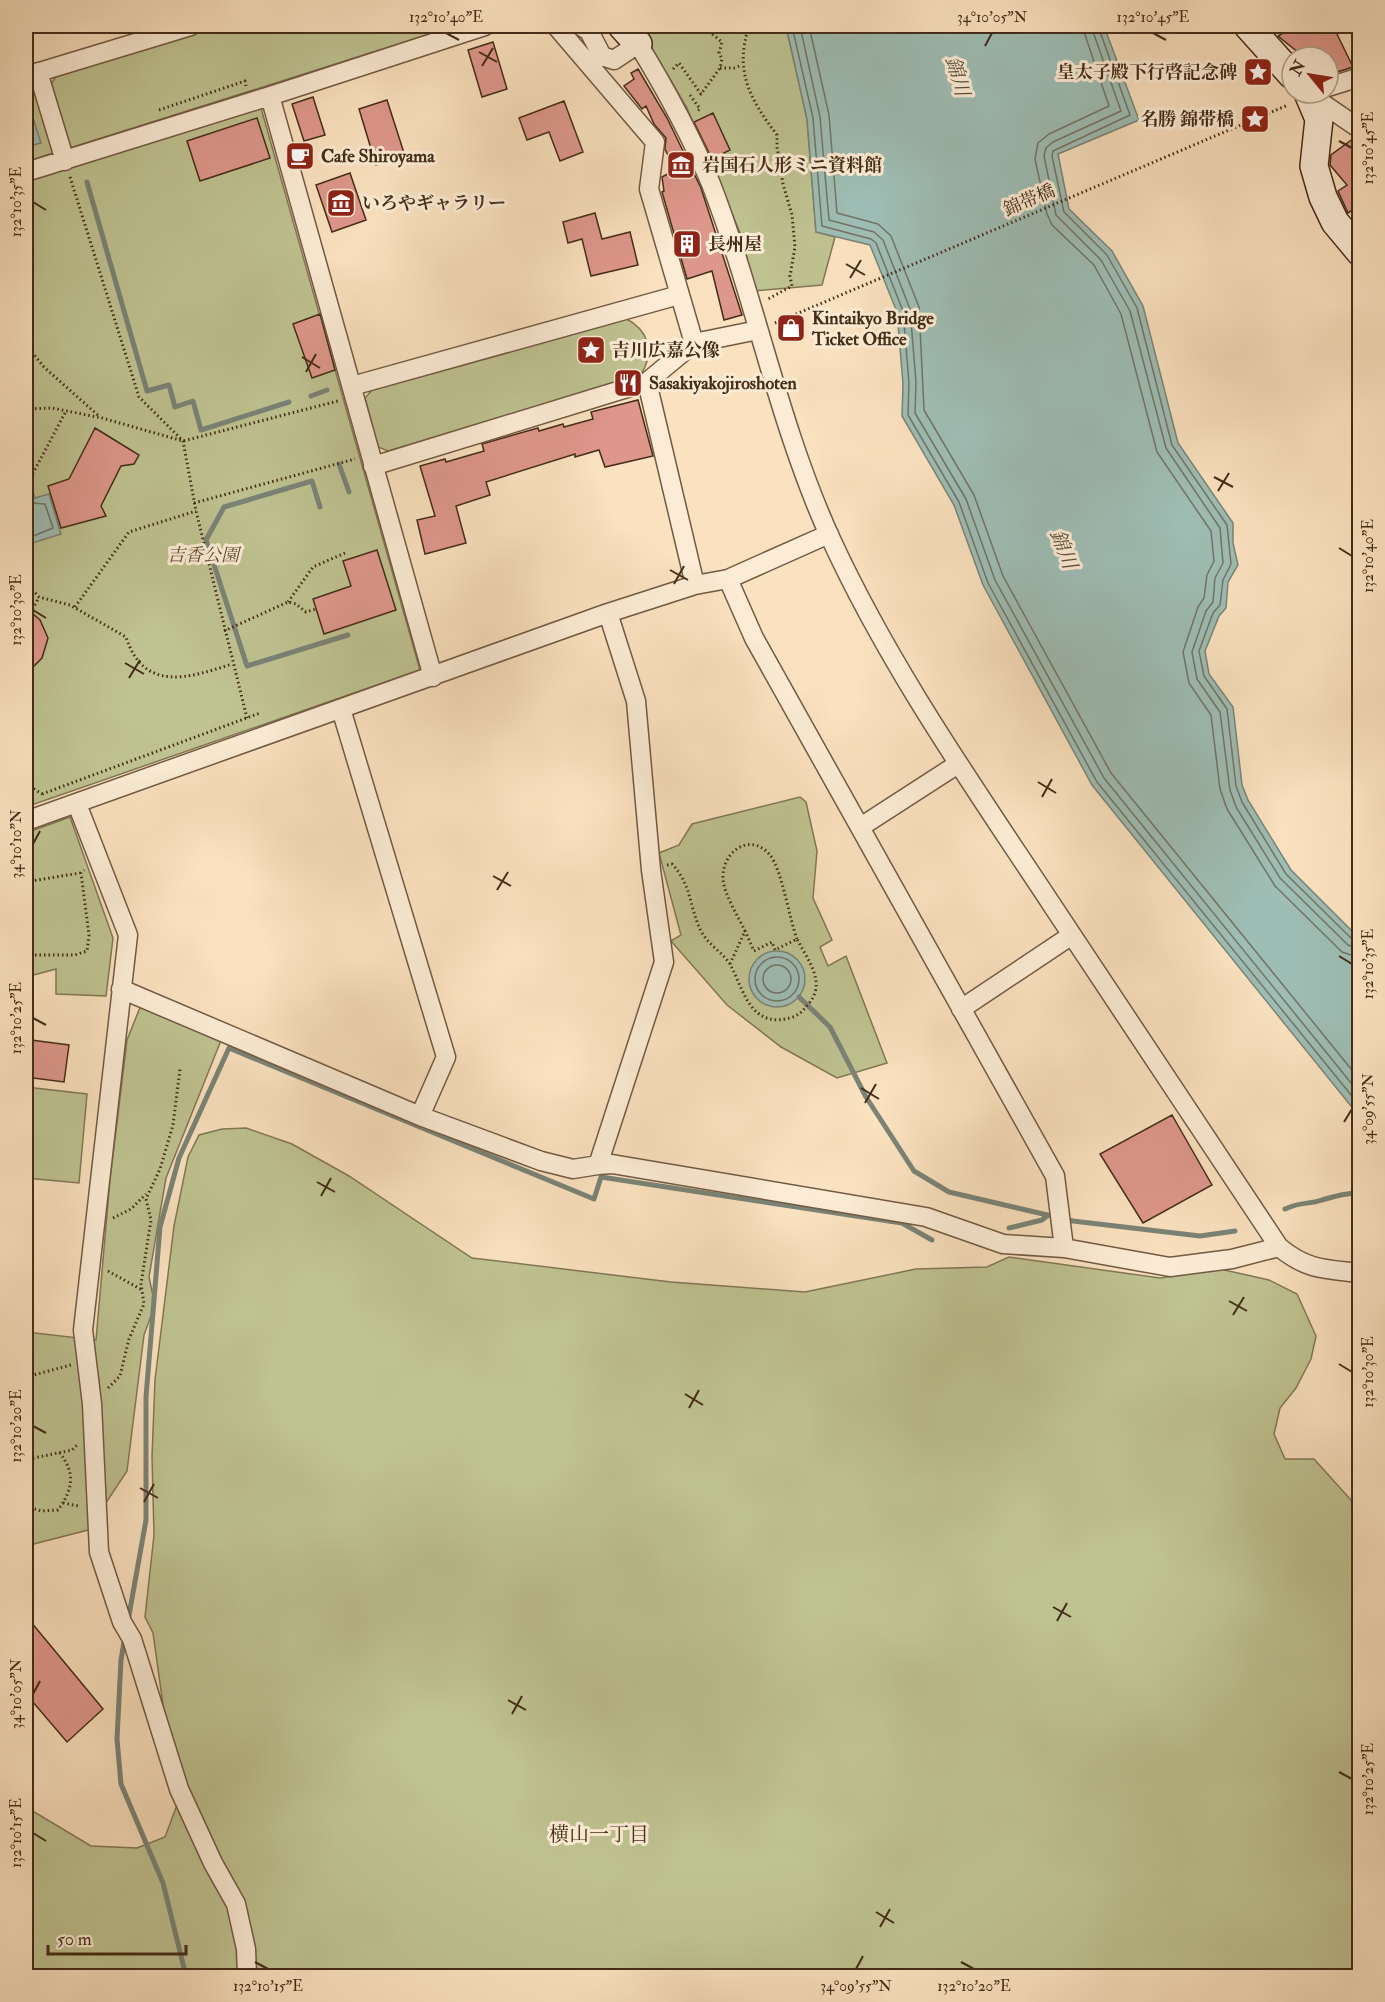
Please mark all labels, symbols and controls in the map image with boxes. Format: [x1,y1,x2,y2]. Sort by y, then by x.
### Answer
text: 132°10'40"E [409,8,483,27]
text: 34°10'05"N [957,8,1028,27]
text: 132°10'45"E [1117,8,1190,27]
north arrow [1280,45,1340,105]
water label: 錦川 [940,53,976,101]
place icon: 皇太子殿下行啓記念碑 [1242,56,1274,88]
text: N [1285,56,1310,80]
place label: 皇太子殿下行啓記念碑 [1057,61,1237,84]
place icon: 名勝 錦帯橋 [1239,103,1271,135]
place label: 名勝 錦帯橋 [1140,108,1234,131]
text: 132°10'45"E [1359,111,1378,184]
cafe icon: Cafe Shiroyama [284,140,316,172]
place label: Cafe Shiroyama [321,145,435,168]
museum icon: 岩国石人形ミニ資料館 [665,149,697,181]
place label: 岩国石人形ミニ資料館 [702,154,882,177]
text: 132°10'35"E [7,167,26,237]
street label: 錦帯橋 [1000,179,1059,222]
museum icon: いろやギャラリー [325,187,357,219]
place label: いろやギャラリー [362,192,506,215]
building icon: 長州屋 [671,228,703,260]
place label: 長州屋 [708,233,762,256]
place label: Kintaikyo Bridge Ticket Office [811,307,934,351]
shop icon: Kintaikyo Bridge Ticket Office [775,312,807,344]
place icon: 吉川広嘉公像 [575,334,607,366]
place label: 吉川広嘉公像 [612,339,720,362]
restaurant icon: Sasakiyakojiroshoten [612,367,644,399]
place label: Sasakiyakojiroshoten [649,372,797,395]
text: 132°10'40"E [1359,519,1378,593]
water label: 錦川 [1045,526,1083,574]
park label: 吉香公園 [167,544,242,567]
text: 132°10'30"E [7,574,26,646]
text: 34°10'10"N [7,809,26,878]
text: 132°10'35"E [1359,929,1378,999]
text: 132°10'25"E [7,982,26,1054]
text: 34°09'55"N [1359,1073,1378,1145]
text: 132°10'30"E [1359,1336,1378,1408]
text: 132°10'20"E [7,1389,26,1463]
text: 34°10'05"N [7,1658,26,1729]
text: 132°10'25"E [1359,1743,1378,1815]
text: 132°10'15"E [7,1798,26,1868]
district label: 横山一丁目 [549,1822,649,1847]
scale bar [48,1918,186,1956]
text: 50 m [57,1928,92,1951]
text: 132°10'15"E [233,1977,303,1996]
text: 34°09'55"N [820,1977,892,1996]
text: 132°10'20"E [937,1977,1011,1996]

